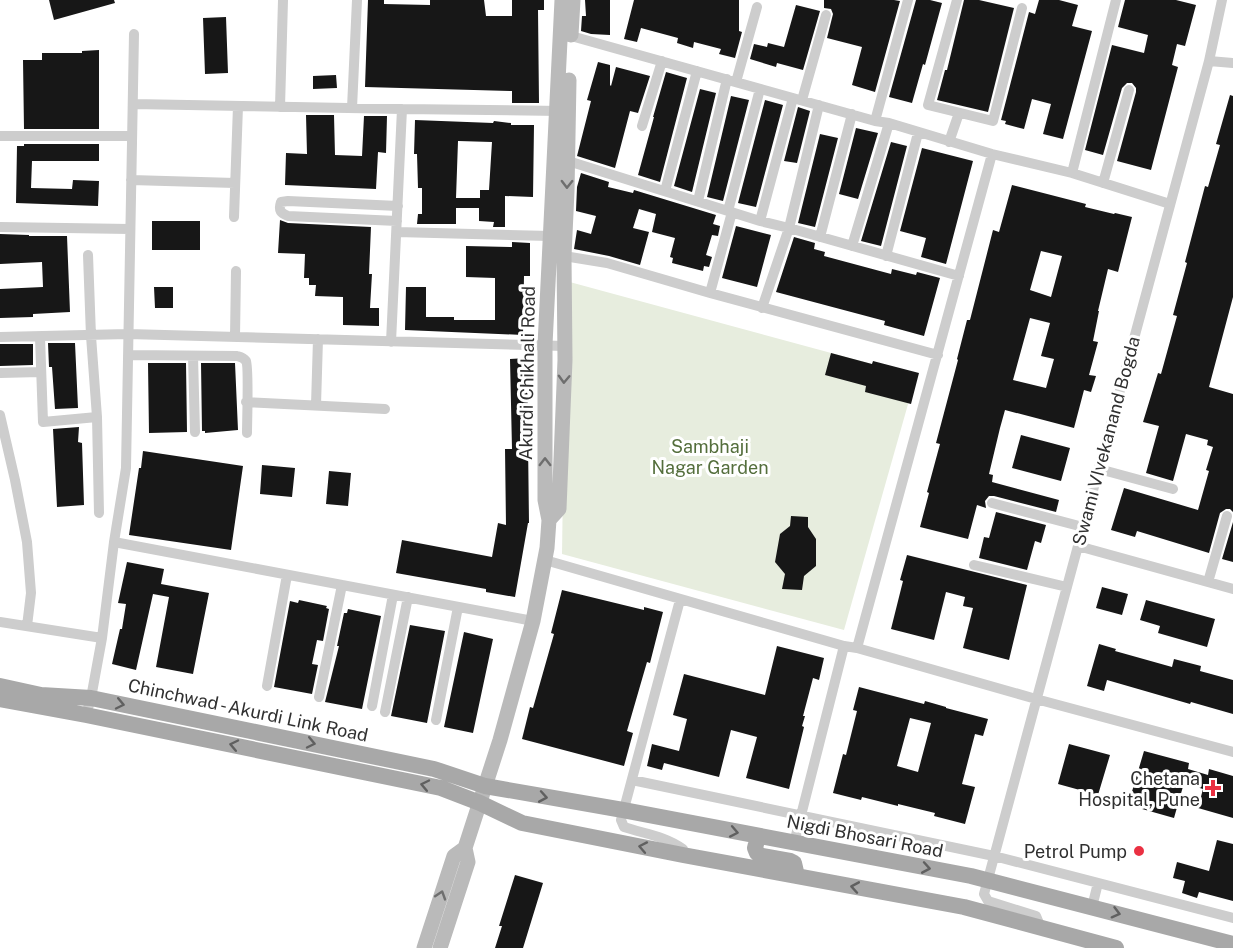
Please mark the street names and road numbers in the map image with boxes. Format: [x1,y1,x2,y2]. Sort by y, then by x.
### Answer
street label: Akurdi Chikhali Road [515,286,539,460]
street label: Swami VIvekanand Bogda [1068,334,1144,548]
street label: Chinchwad - Akurdi Link Road [126,674,370,746]
street label: Nigdi Bhosari Road [785,811,945,861]

